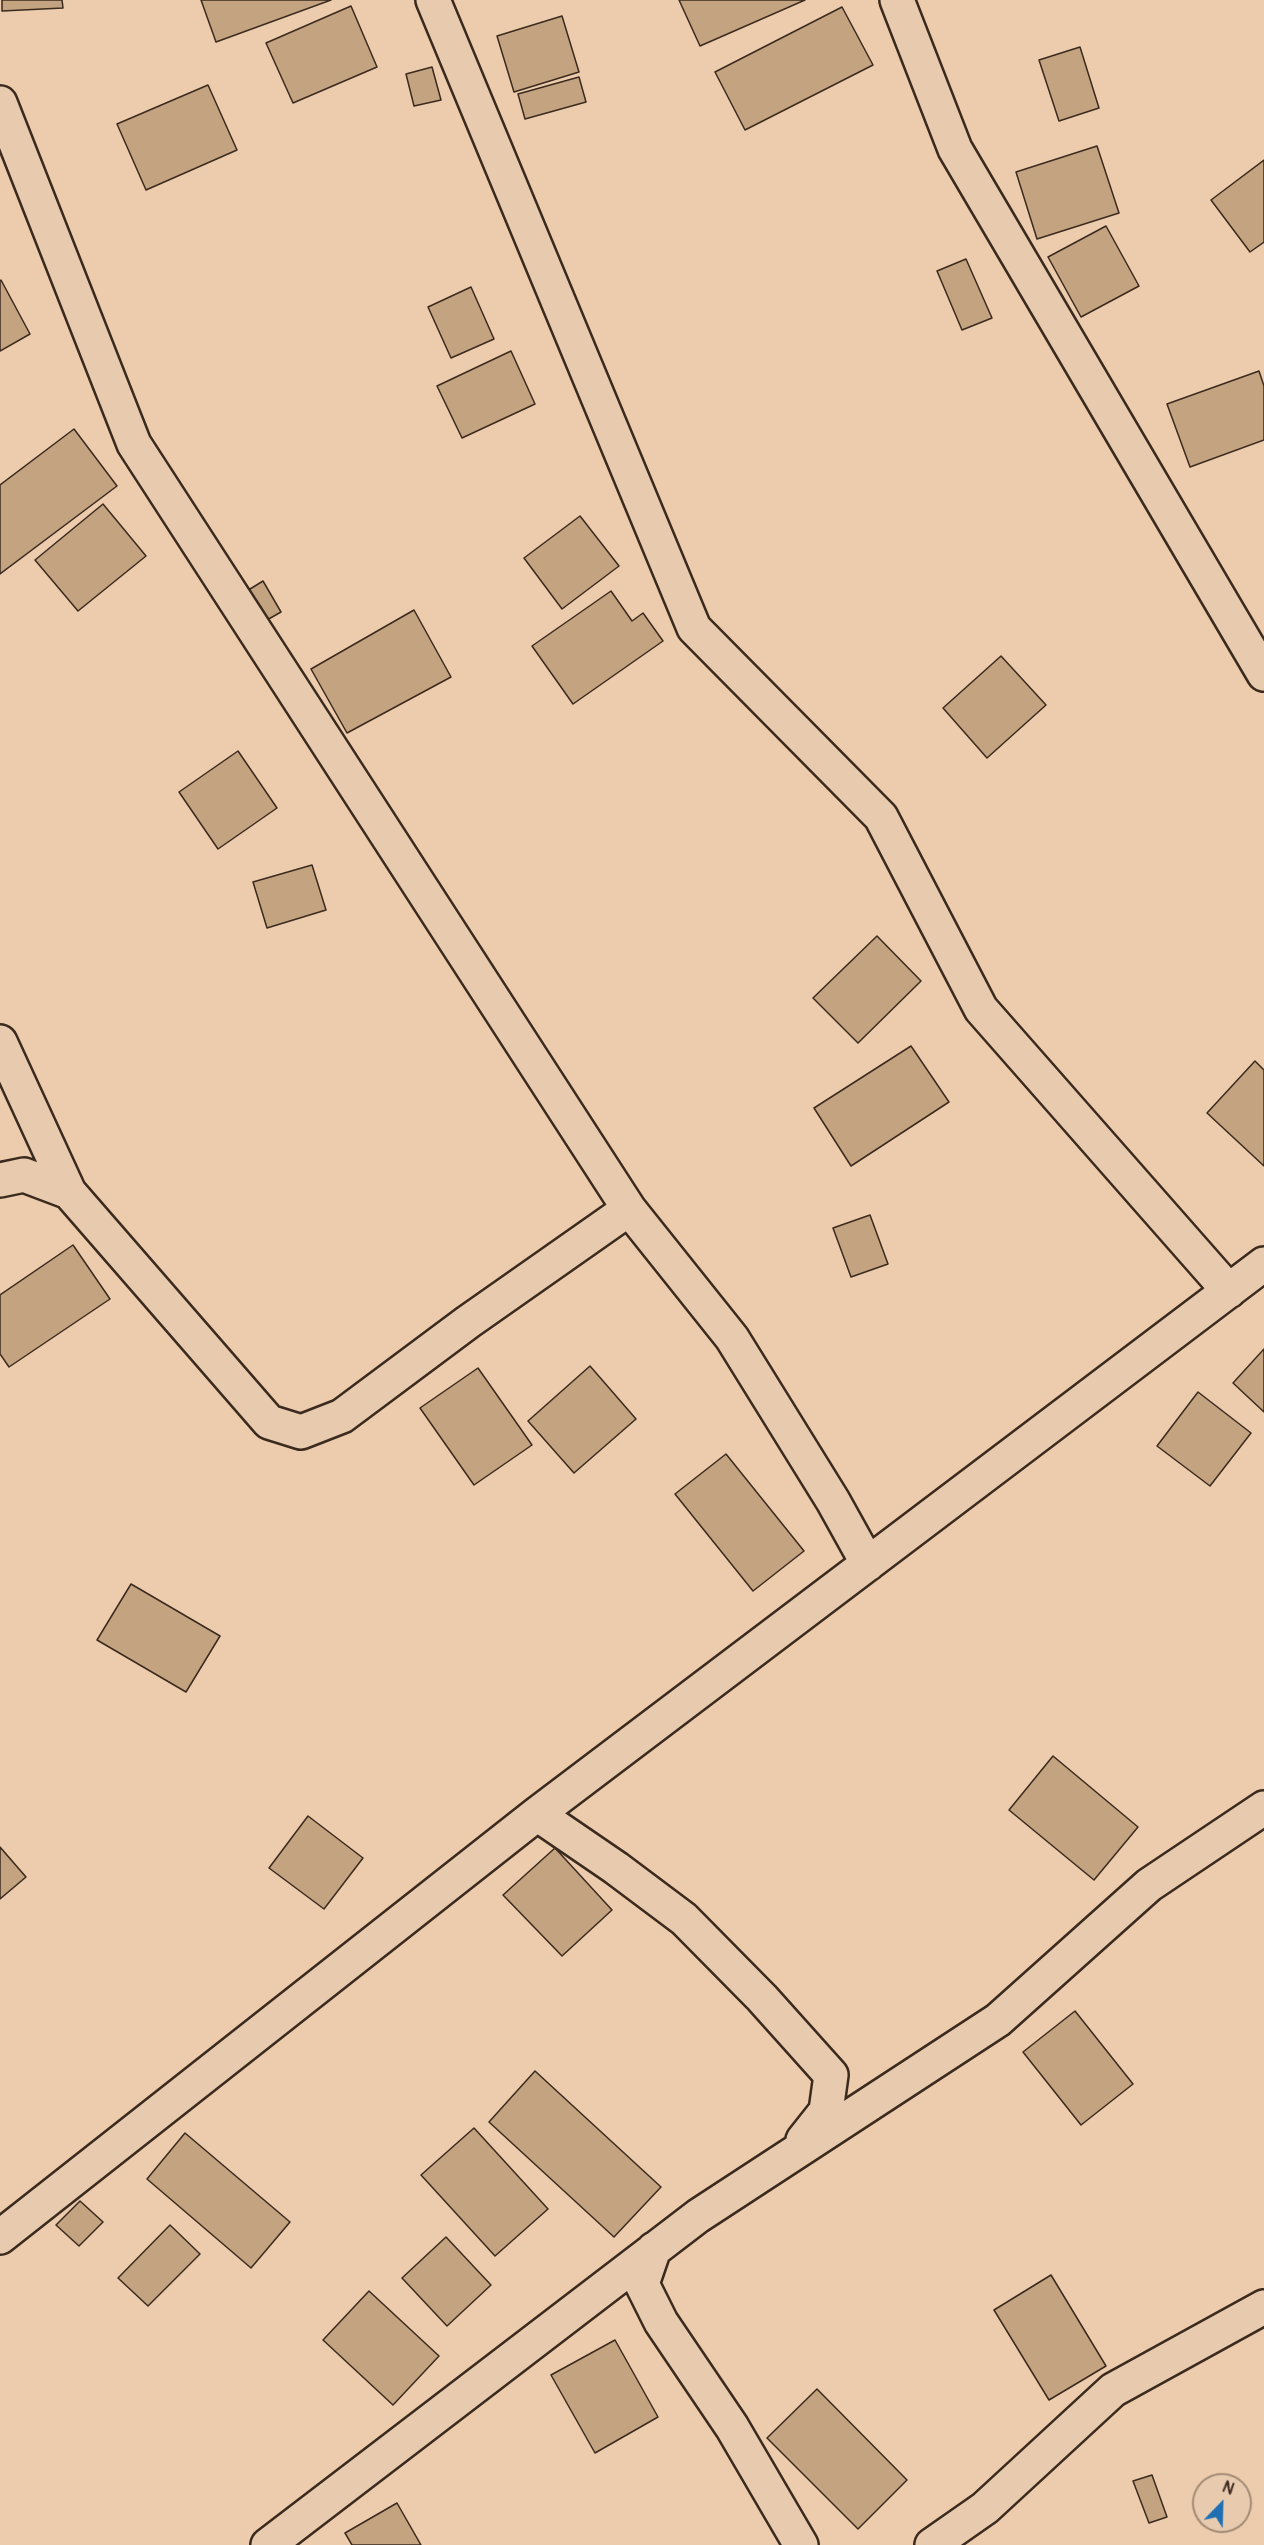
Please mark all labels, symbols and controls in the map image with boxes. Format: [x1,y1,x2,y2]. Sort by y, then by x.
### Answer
north arrow [1192,2473,1252,2533]
text: N [1219,2477,1237,2500]

